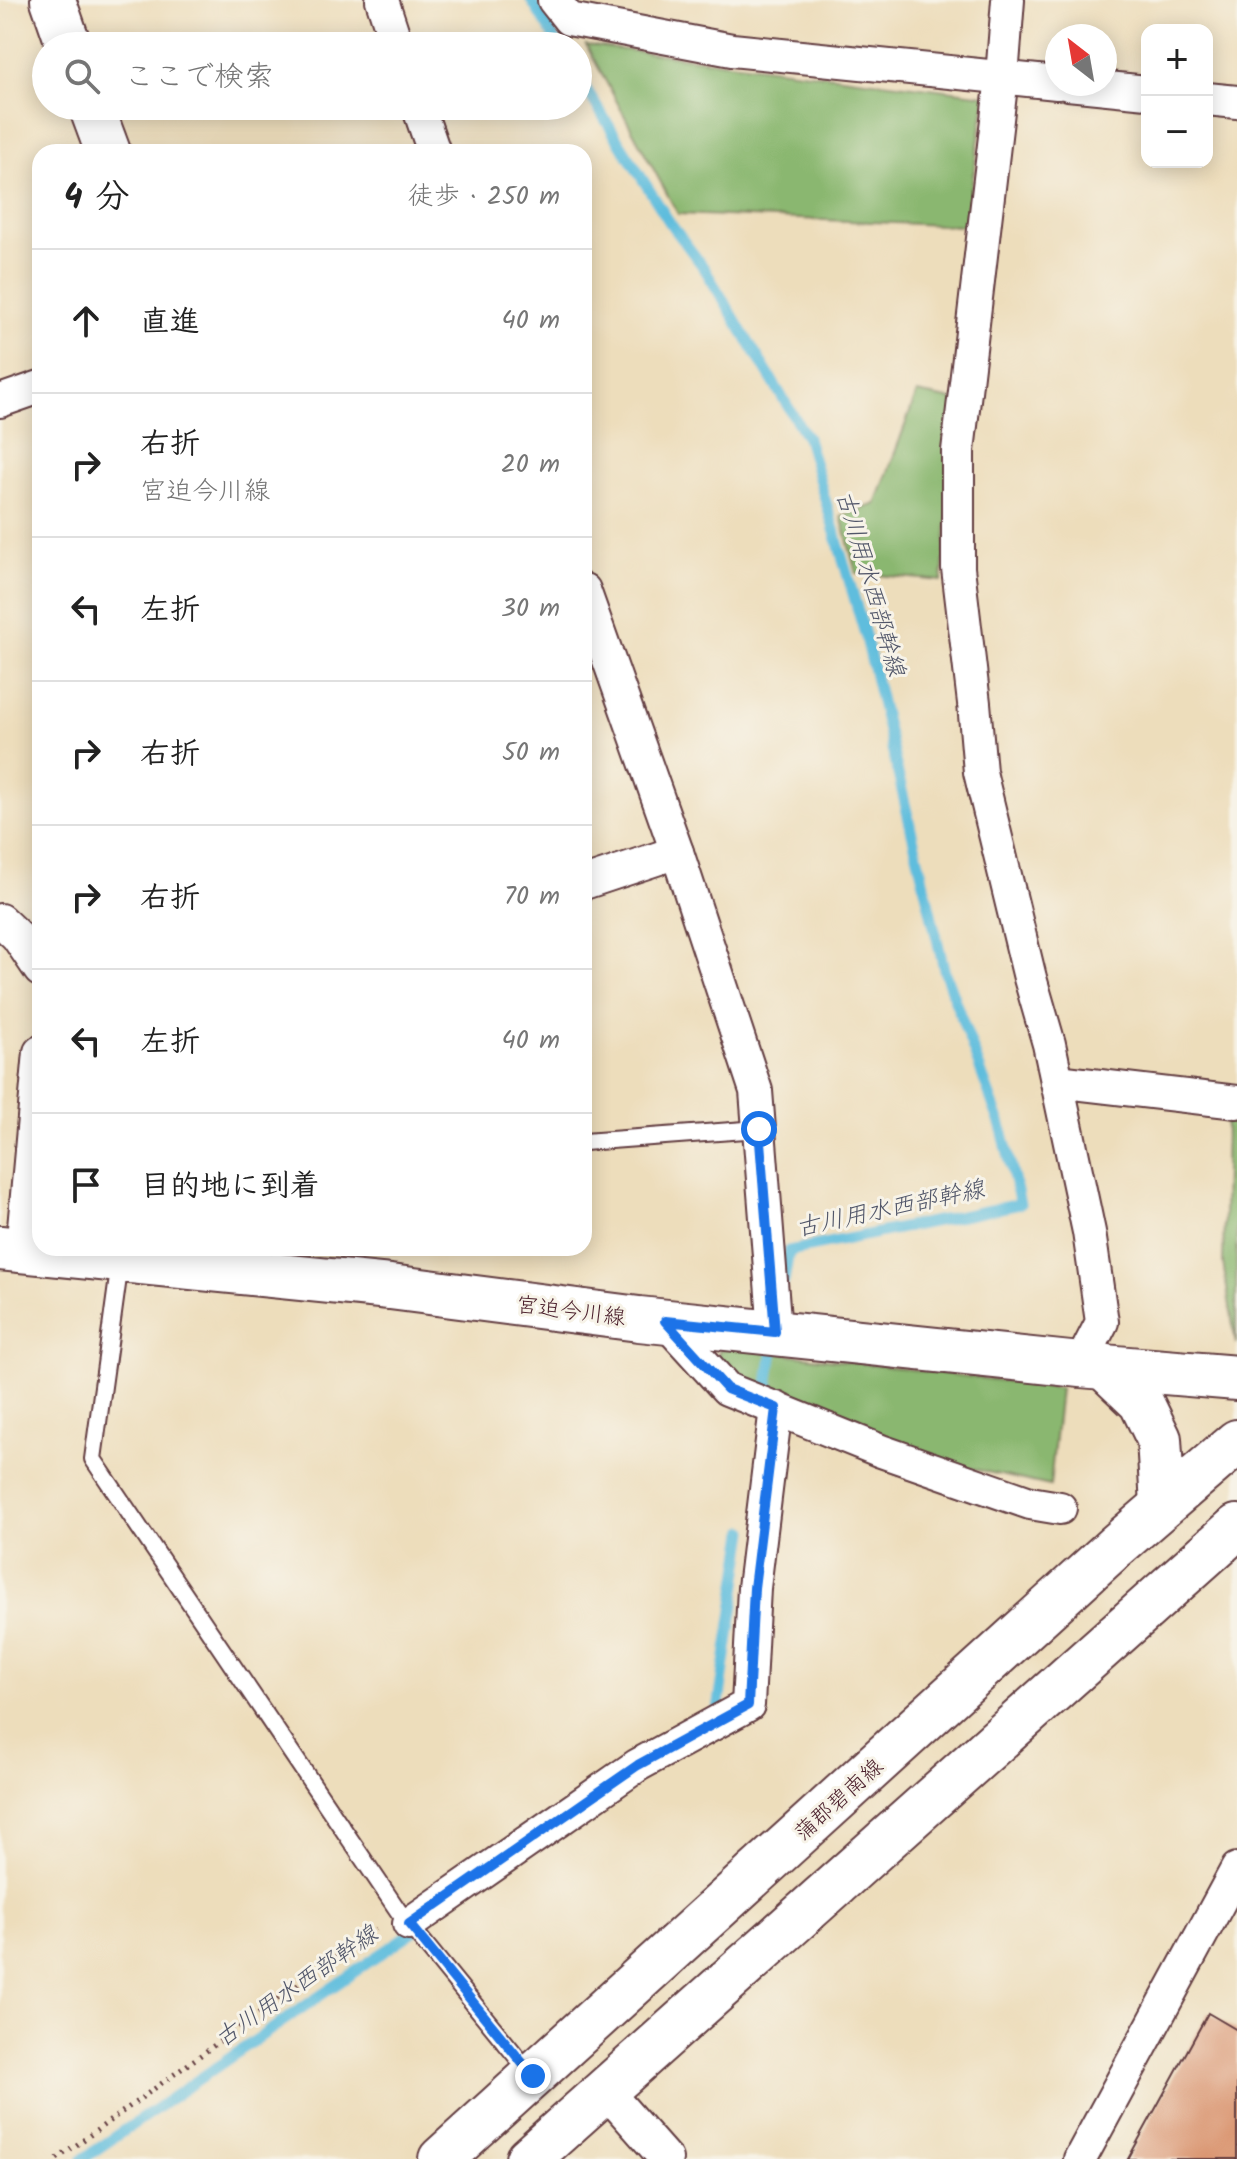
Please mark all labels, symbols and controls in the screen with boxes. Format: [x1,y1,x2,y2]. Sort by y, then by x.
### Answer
north arrow [1045,24,1117,96]
map controls [1141,24,1213,168]
button: + [1141,24,1213,96]
search box [32,32,592,120]
icon: search [60,54,104,98]
text: ここで検索 [124,54,274,102]
button: − [1141,96,1213,168]
text: 4 分 [64,171,130,225]
text: 徒歩 · 250 m [408,176,560,218]
icon: ahead [64,299,108,343]
text: 直進 [140,299,200,347]
text: 40 m [502,300,560,342]
text: 右折 [140,421,200,469]
icon: right [64,443,108,487]
text: 20 m [501,444,560,486]
text: 宮迫今川線 [140,471,270,513]
water label: 古川用水西部幹線 [824,486,915,682]
icon: left [64,587,108,631]
text: 左折 [140,587,200,635]
text: 30 m [501,588,560,630]
icon: right [64,731,108,775]
text: 右折 [140,731,200,779]
text: 50 m [502,732,560,774]
icon: right [64,875,108,919]
text: 右折 [140,875,200,923]
text: 70 m [504,876,560,918]
icon: left [64,1019,108,1063]
text: 左折 [140,1019,200,1067]
text: 40 m [502,1020,560,1062]
route start [741,1111,777,1147]
icon: arrive [64,1163,108,1207]
text: 目的地に到着 [140,1163,320,1211]
water label: 古川用水西部幹線 [792,1170,989,1249]
street label: 宮迫今川線 [514,1288,627,1337]
street label: 蒲郡碧南線 [787,1751,892,1851]
water label: 古川用水西部幹線 [207,1916,388,2058]
route end [515,2058,551,2094]

